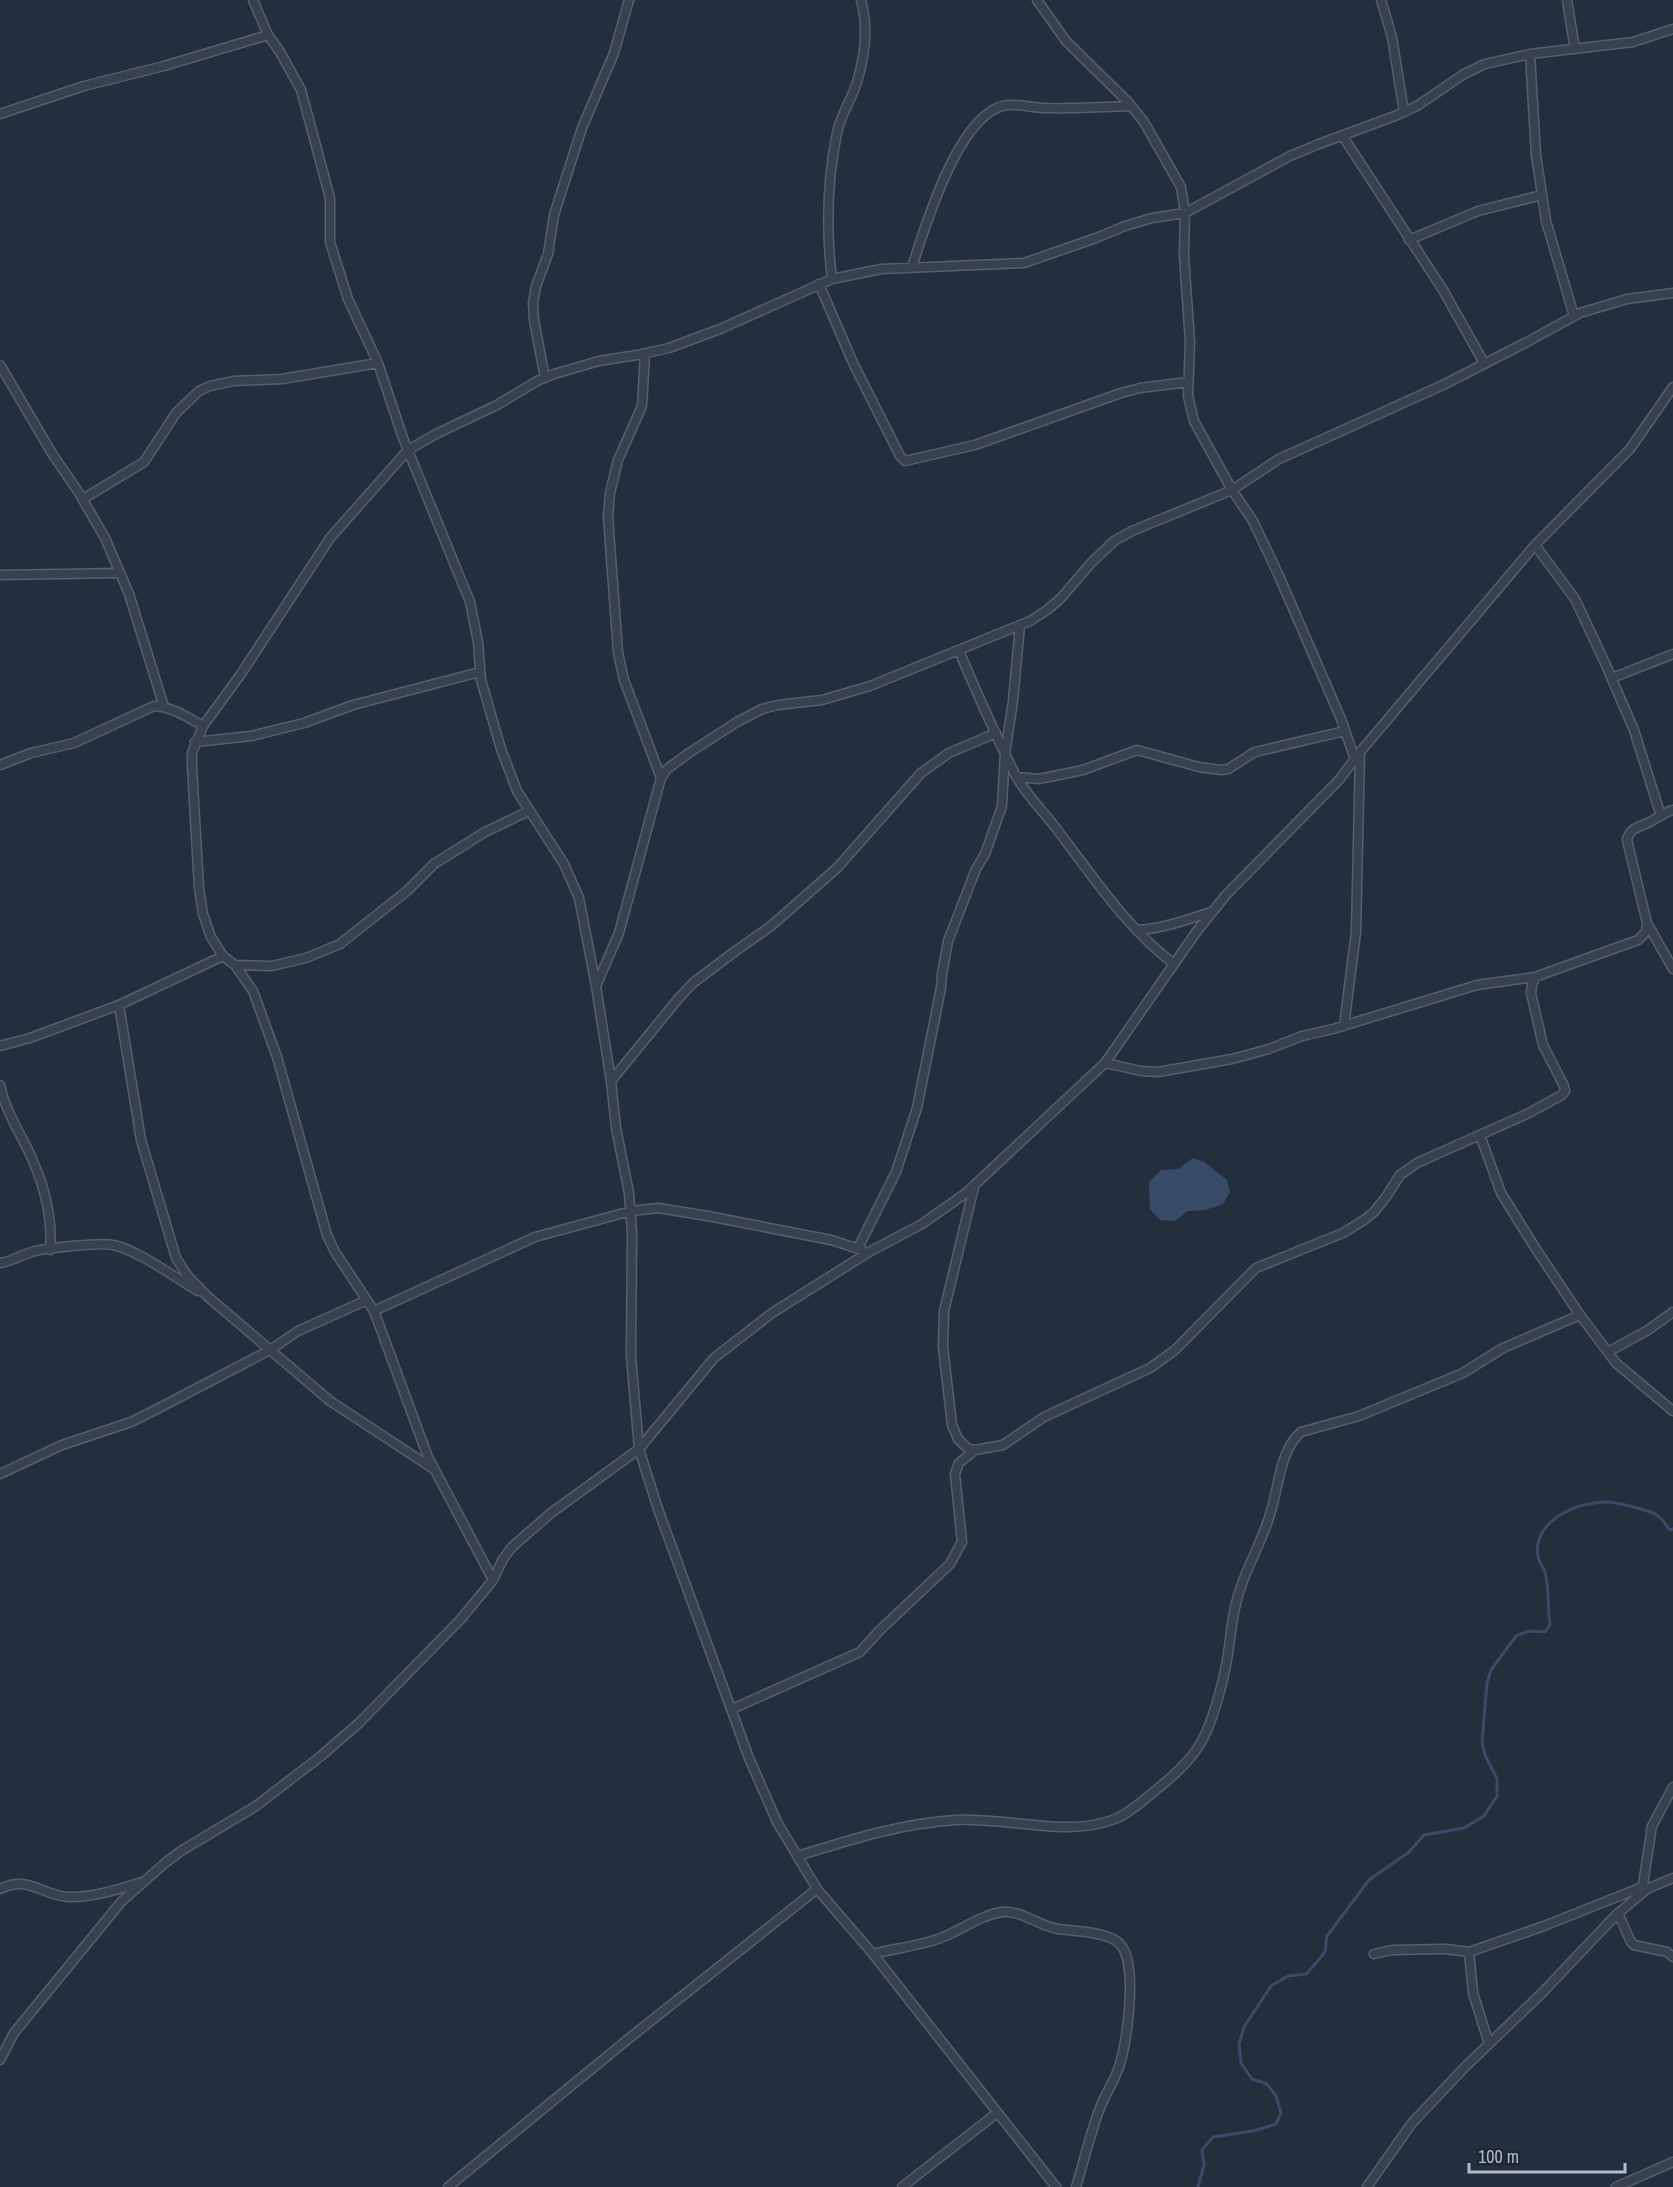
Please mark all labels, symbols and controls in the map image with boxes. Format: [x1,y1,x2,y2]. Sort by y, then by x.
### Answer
scale bar [1469,2136,1625,2174]
text: 100 m [1478,2144,1519,2169]

